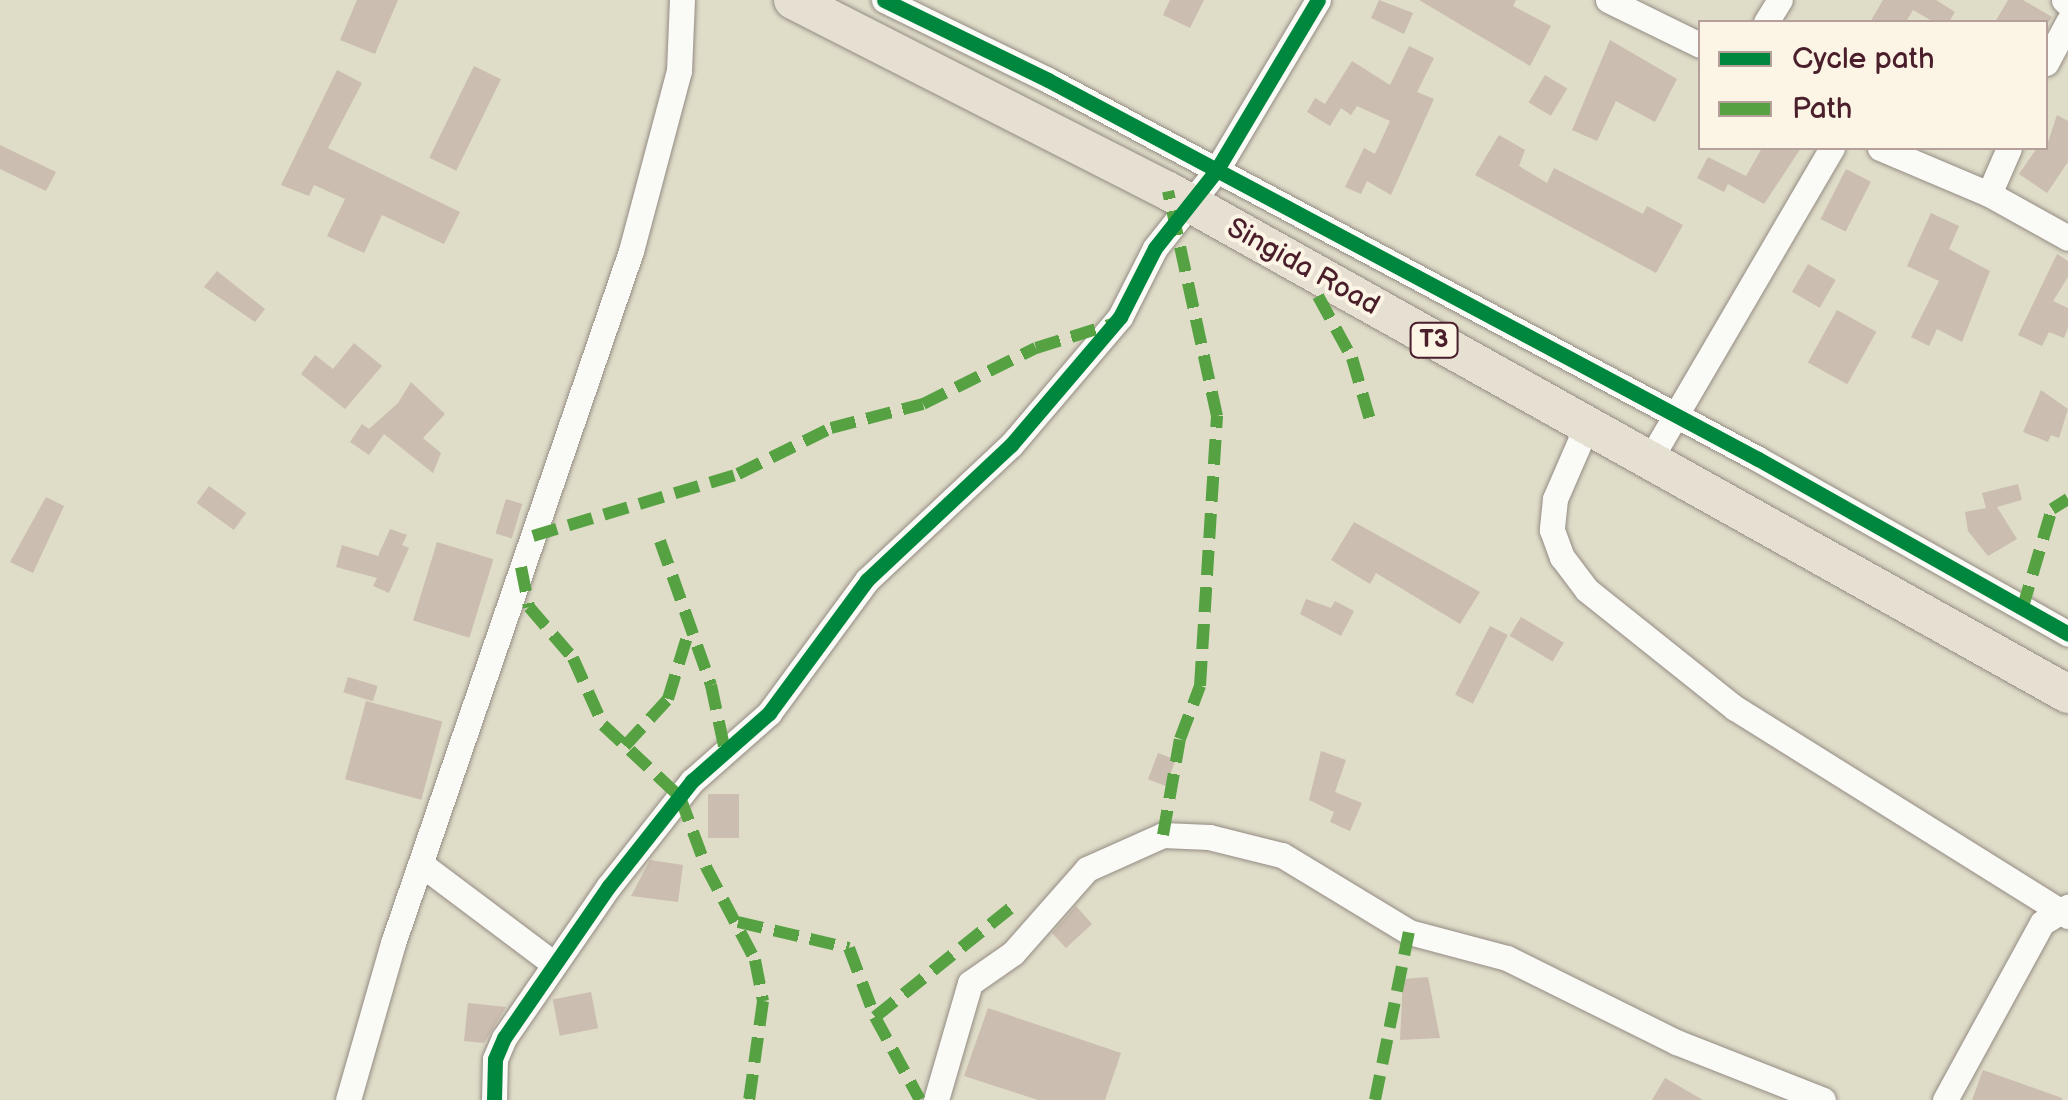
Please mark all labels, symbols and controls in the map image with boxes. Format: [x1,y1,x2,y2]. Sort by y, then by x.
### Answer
legend [1698,20,2048,150]
text: Cycle path [1792,41,1935,77]
text: Path [1792,91,1852,127]
street label: Singida Road [1221,211,1385,323]
road number: T3 [1409,320,1459,360]

